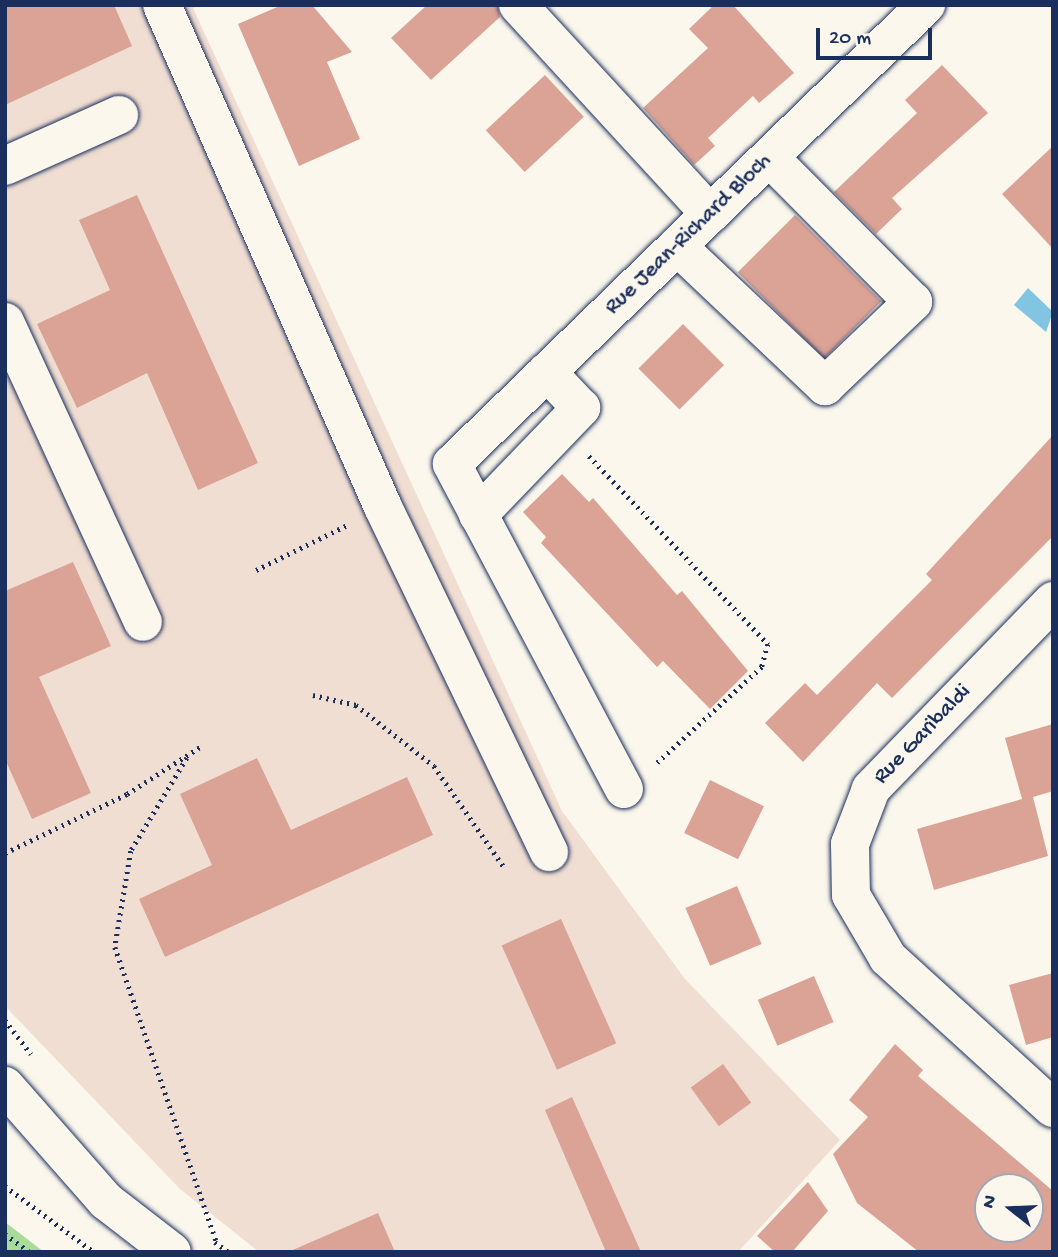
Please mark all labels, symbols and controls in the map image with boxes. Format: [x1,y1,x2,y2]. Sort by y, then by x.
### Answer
scale bar [820,14,936,58]
text: 20 m [829,27,871,52]
street label: Rue Jean-Richard Bloch [600,148,778,322]
street label: Rue Garibaldi [868,679,978,791]
north arrow [974,1173,1044,1243]
text: N [978,1193,1003,1211]

